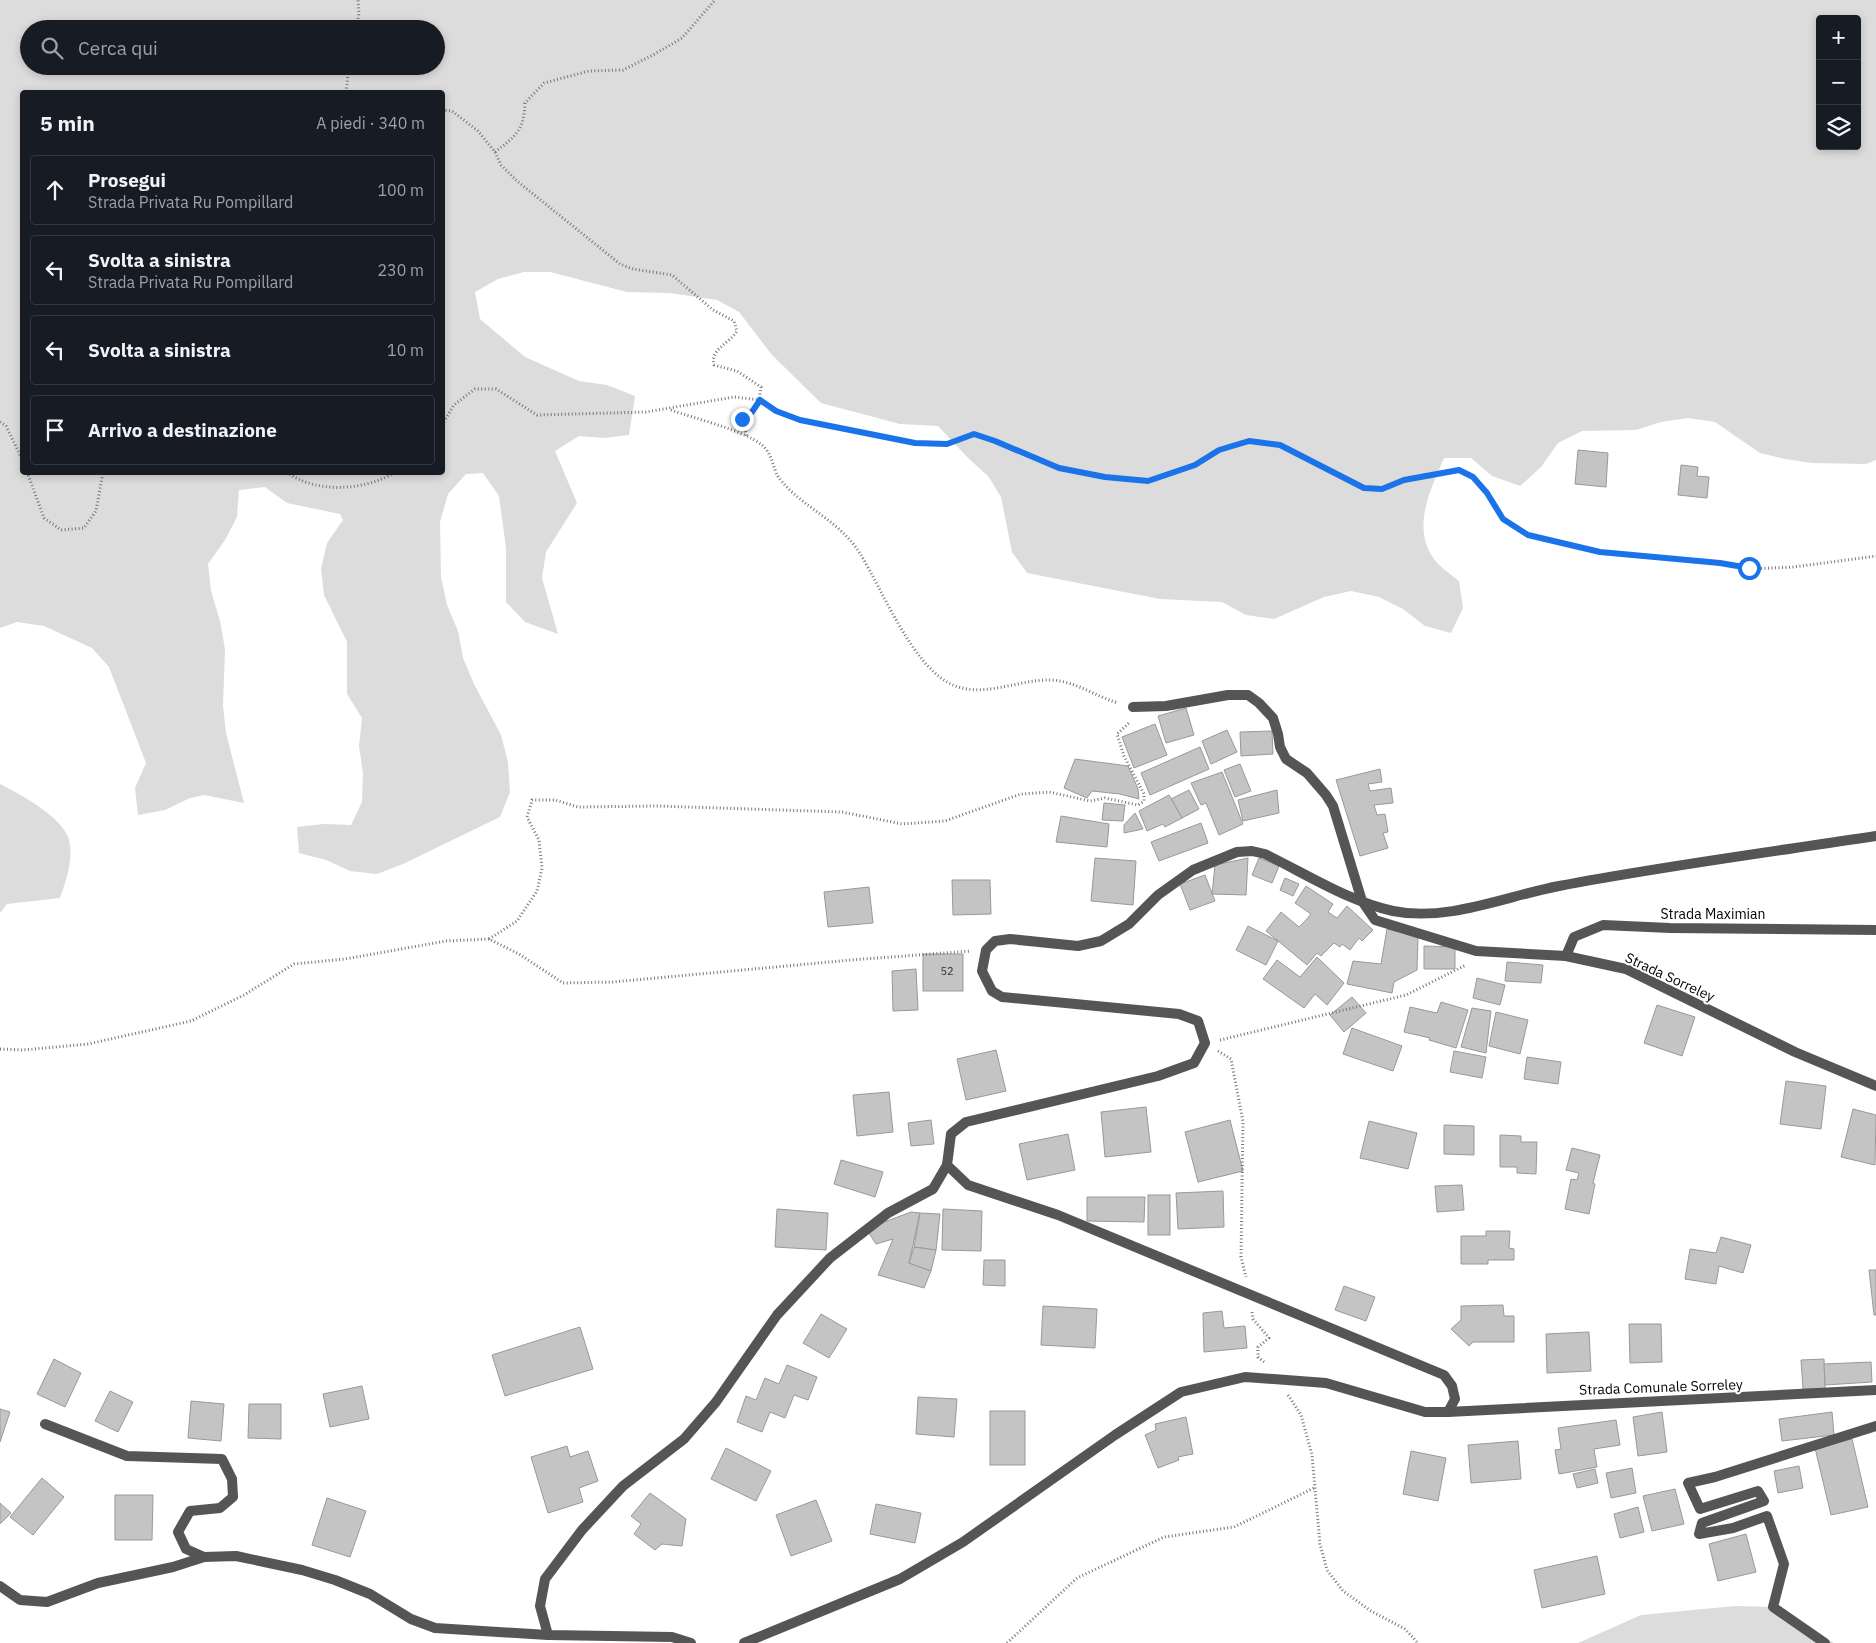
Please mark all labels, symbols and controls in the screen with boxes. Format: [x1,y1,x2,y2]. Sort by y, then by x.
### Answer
map controls [1816,15,1861,150]
button: + [1816,15,1861,60]
search box [20,20,445,75]
icon: search [38,34,66,62]
text: Cerca qui [78,36,158,60]
button: − [1816,60,1861,105]
button: layers [1816,105,1861,150]
text: 5 min [40,109,95,137]
text: A piedi · 340 m [316,113,425,133]
text: Prosegui [88,168,166,192]
icon: ahead [41,176,69,204]
text: 100 m [377,180,424,200]
text: Strada Privata Ru Pompillard [88,192,293,212]
text: Svolta a sinistra [88,248,231,272]
icon: left [41,256,69,284]
text: 230 m [377,260,424,280]
text: Strada Privata Ru Pompillard [88,272,293,292]
icon: left [41,336,69,364]
text: Svolta a sinistra [88,338,231,362]
text: 10 m [387,340,424,360]
route end [731,408,754,431]
icon: arrive [41,416,69,444]
text: Arrivo a destinazione [88,418,277,442]
route start [1738,557,1761,580]
street label: Strada Maximian [1660,905,1766,923]
street label: Strada Sorreley [1622,948,1718,1006]
house number: 52 [940,964,954,978]
street label: Strada Comunale Sorreley [1579,1375,1743,1399]

